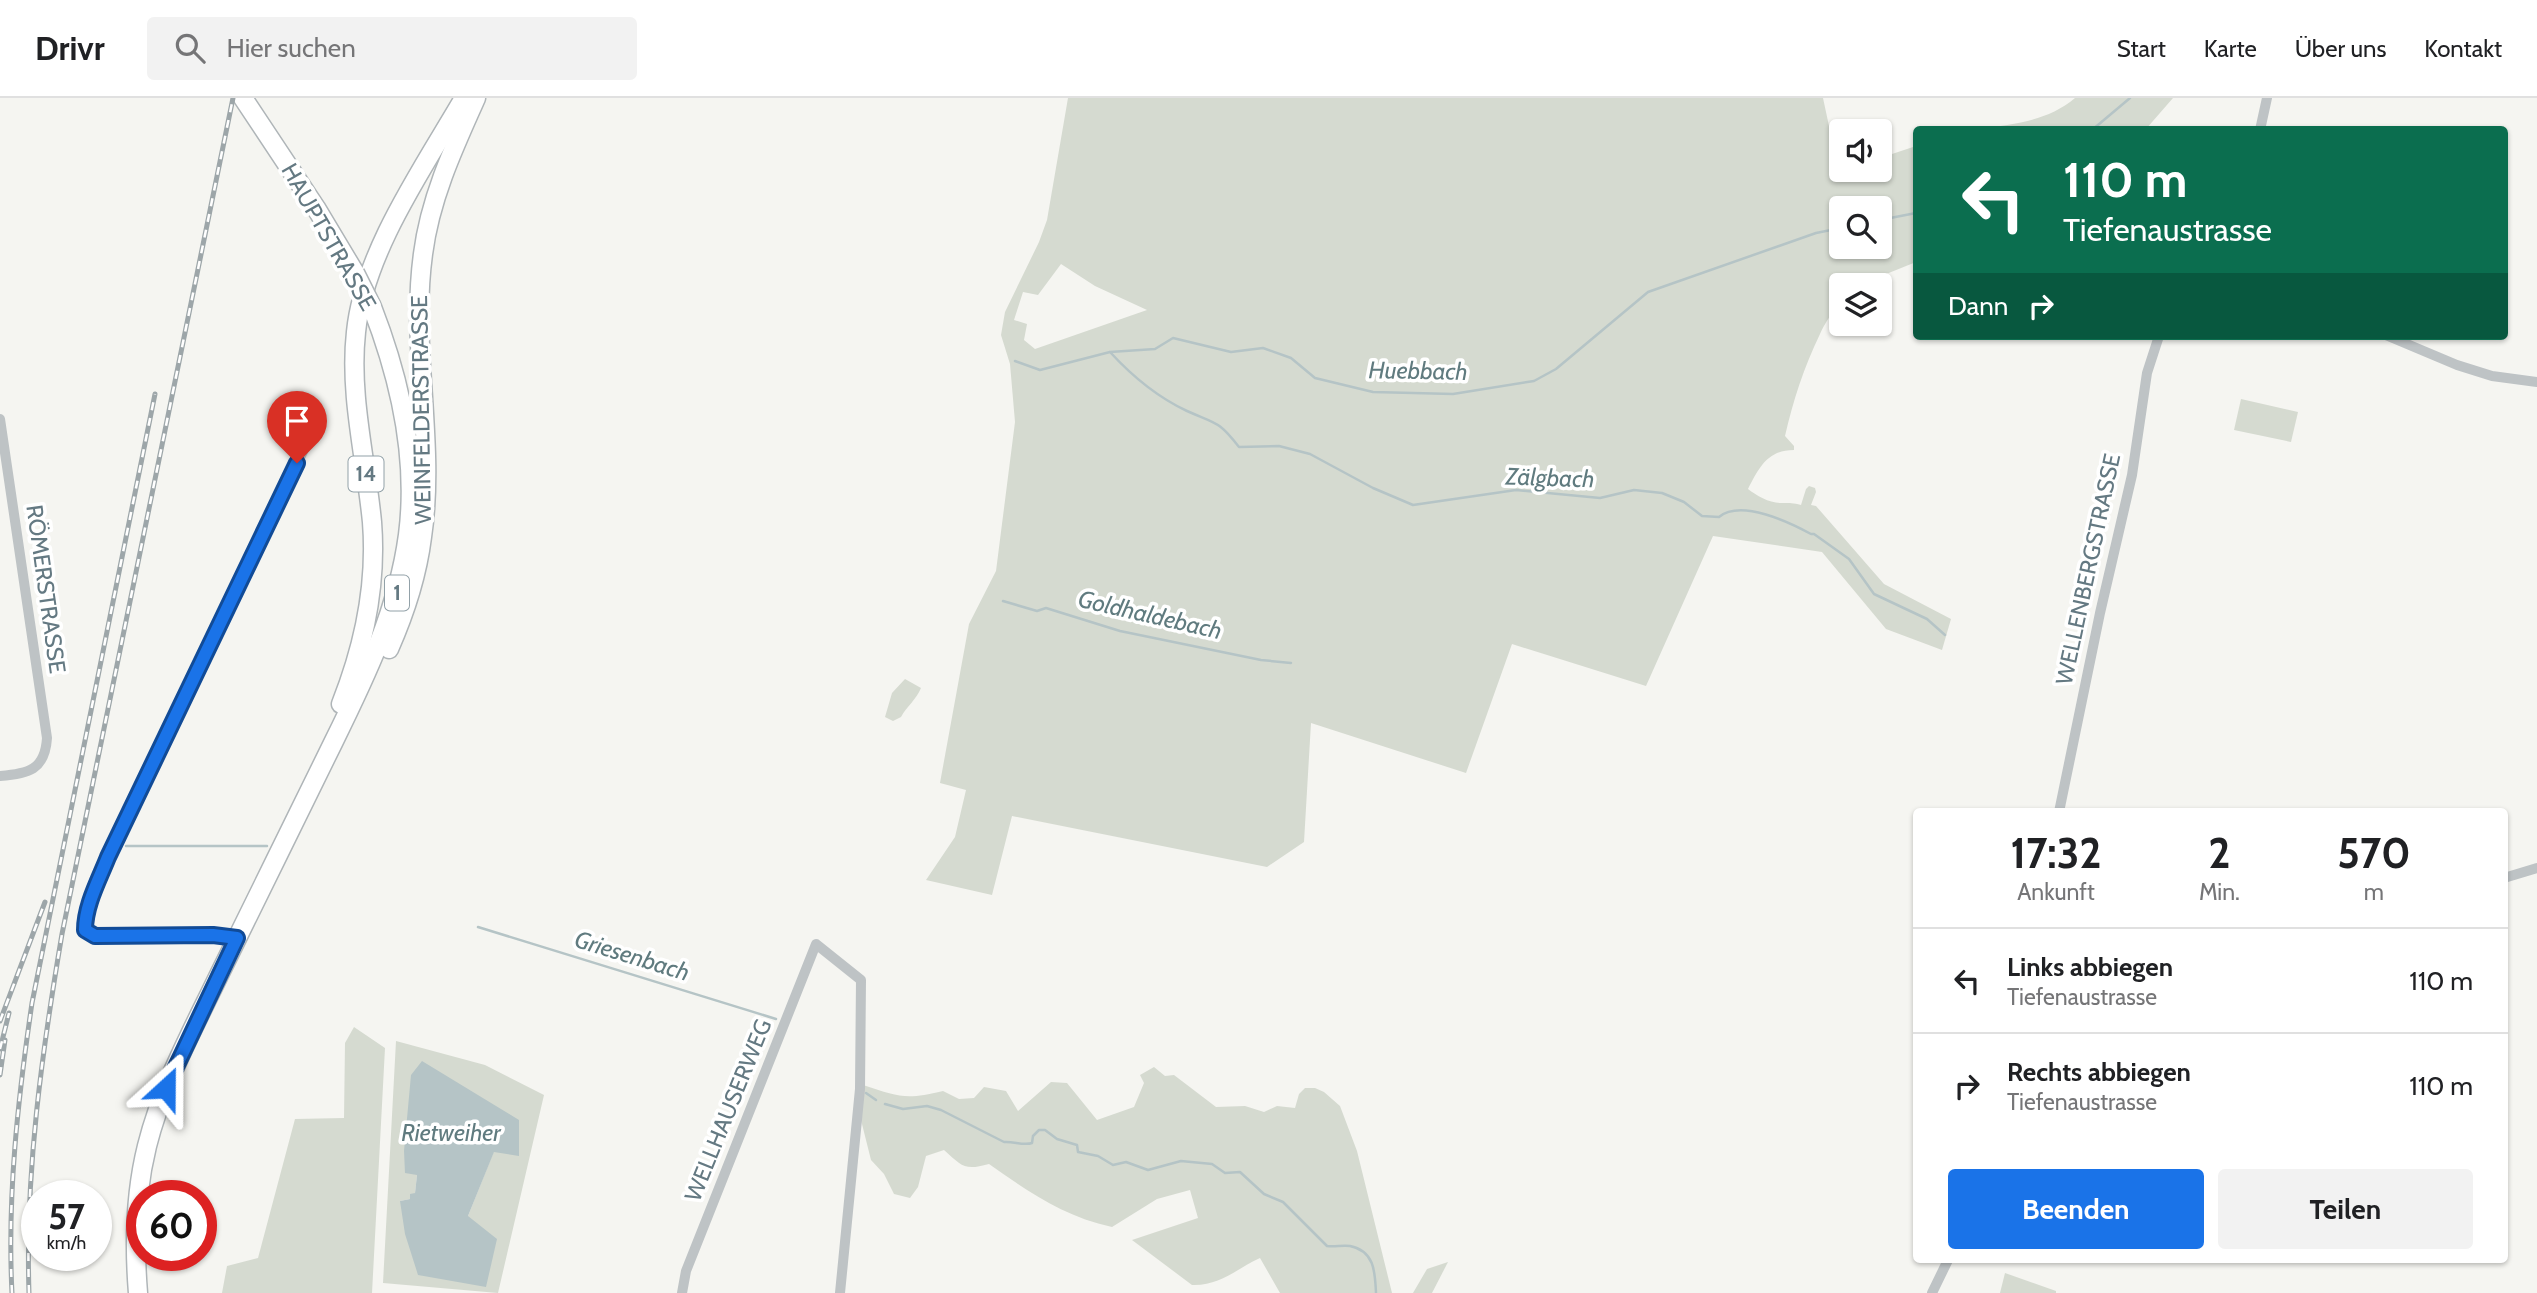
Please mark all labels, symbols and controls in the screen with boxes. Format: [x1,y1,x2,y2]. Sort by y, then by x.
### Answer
search box [147,17,637,80]
text: Drivr [35,28,105,68]
icon: search [171,29,209,67]
text: Hier suchen [227,32,356,64]
text: Start [2117,34,2166,63]
text: Karte [2204,34,2257,63]
text: Über uns [2295,34,2386,63]
text: Kontakt [2424,34,2502,63]
map controls [1829,119,1892,336]
button: sound [1829,119,1892,182]
text: 110 m [2063,150,2187,209]
icon: left [1948,154,2039,245]
street label: HAUPTSTRASSE [276,158,382,316]
button: search [1829,196,1892,259]
text: Tiefenaustrasse [2063,210,2272,249]
button: layers [1829,273,1892,336]
icon: right [2022,287,2060,325]
text: Dann [1948,290,2008,322]
street label: WEINFELDERSTRASSE [405,295,437,525]
water label: Huebbach [1368,355,1468,386]
pin [267,391,327,463]
icon: arrive [278,402,316,440]
street label: WELLENBERGSTRASSE [2050,451,2126,687]
road number: 14 [348,456,384,492]
water label: Zälgbach [1504,461,1595,494]
street label: RÖMERSTRASSE [20,503,72,675]
road number: 1 [385,575,409,610]
water label: Goldhaldebach [1075,584,1225,645]
text: 17:32 [2010,827,2102,879]
text: 2 [2208,827,2231,879]
text: 570 [2337,827,2411,879]
text: Ankunft [2017,878,2095,906]
text: Min. [2199,878,2240,906]
text: m [2364,878,2384,906]
water label: Griesenbach [571,924,693,987]
text: Links abbiegen [2007,951,2173,983]
icon: left [1948,962,1986,1000]
text: 110 m [2409,965,2473,997]
text: Tiefenaustrasse [2007,983,2157,1011]
street label: WELLHAUSERWEG [679,1015,777,1205]
position arrow [129,1051,203,1125]
text: Rechts abbiegen [2007,1056,2191,1088]
icon: right [1948,1067,1986,1105]
text: 110 m [2409,1070,2473,1102]
text: Tiefenaustrasse [2007,1088,2157,1116]
water label: Rietweiher [401,1118,502,1147]
button: Beenden [1948,1169,2204,1249]
button: Teilen [2218,1169,2473,1249]
speed limit sign: 60 [126,1180,217,1271]
text: 57 [48,1195,85,1238]
text: km/h [47,1232,86,1254]

